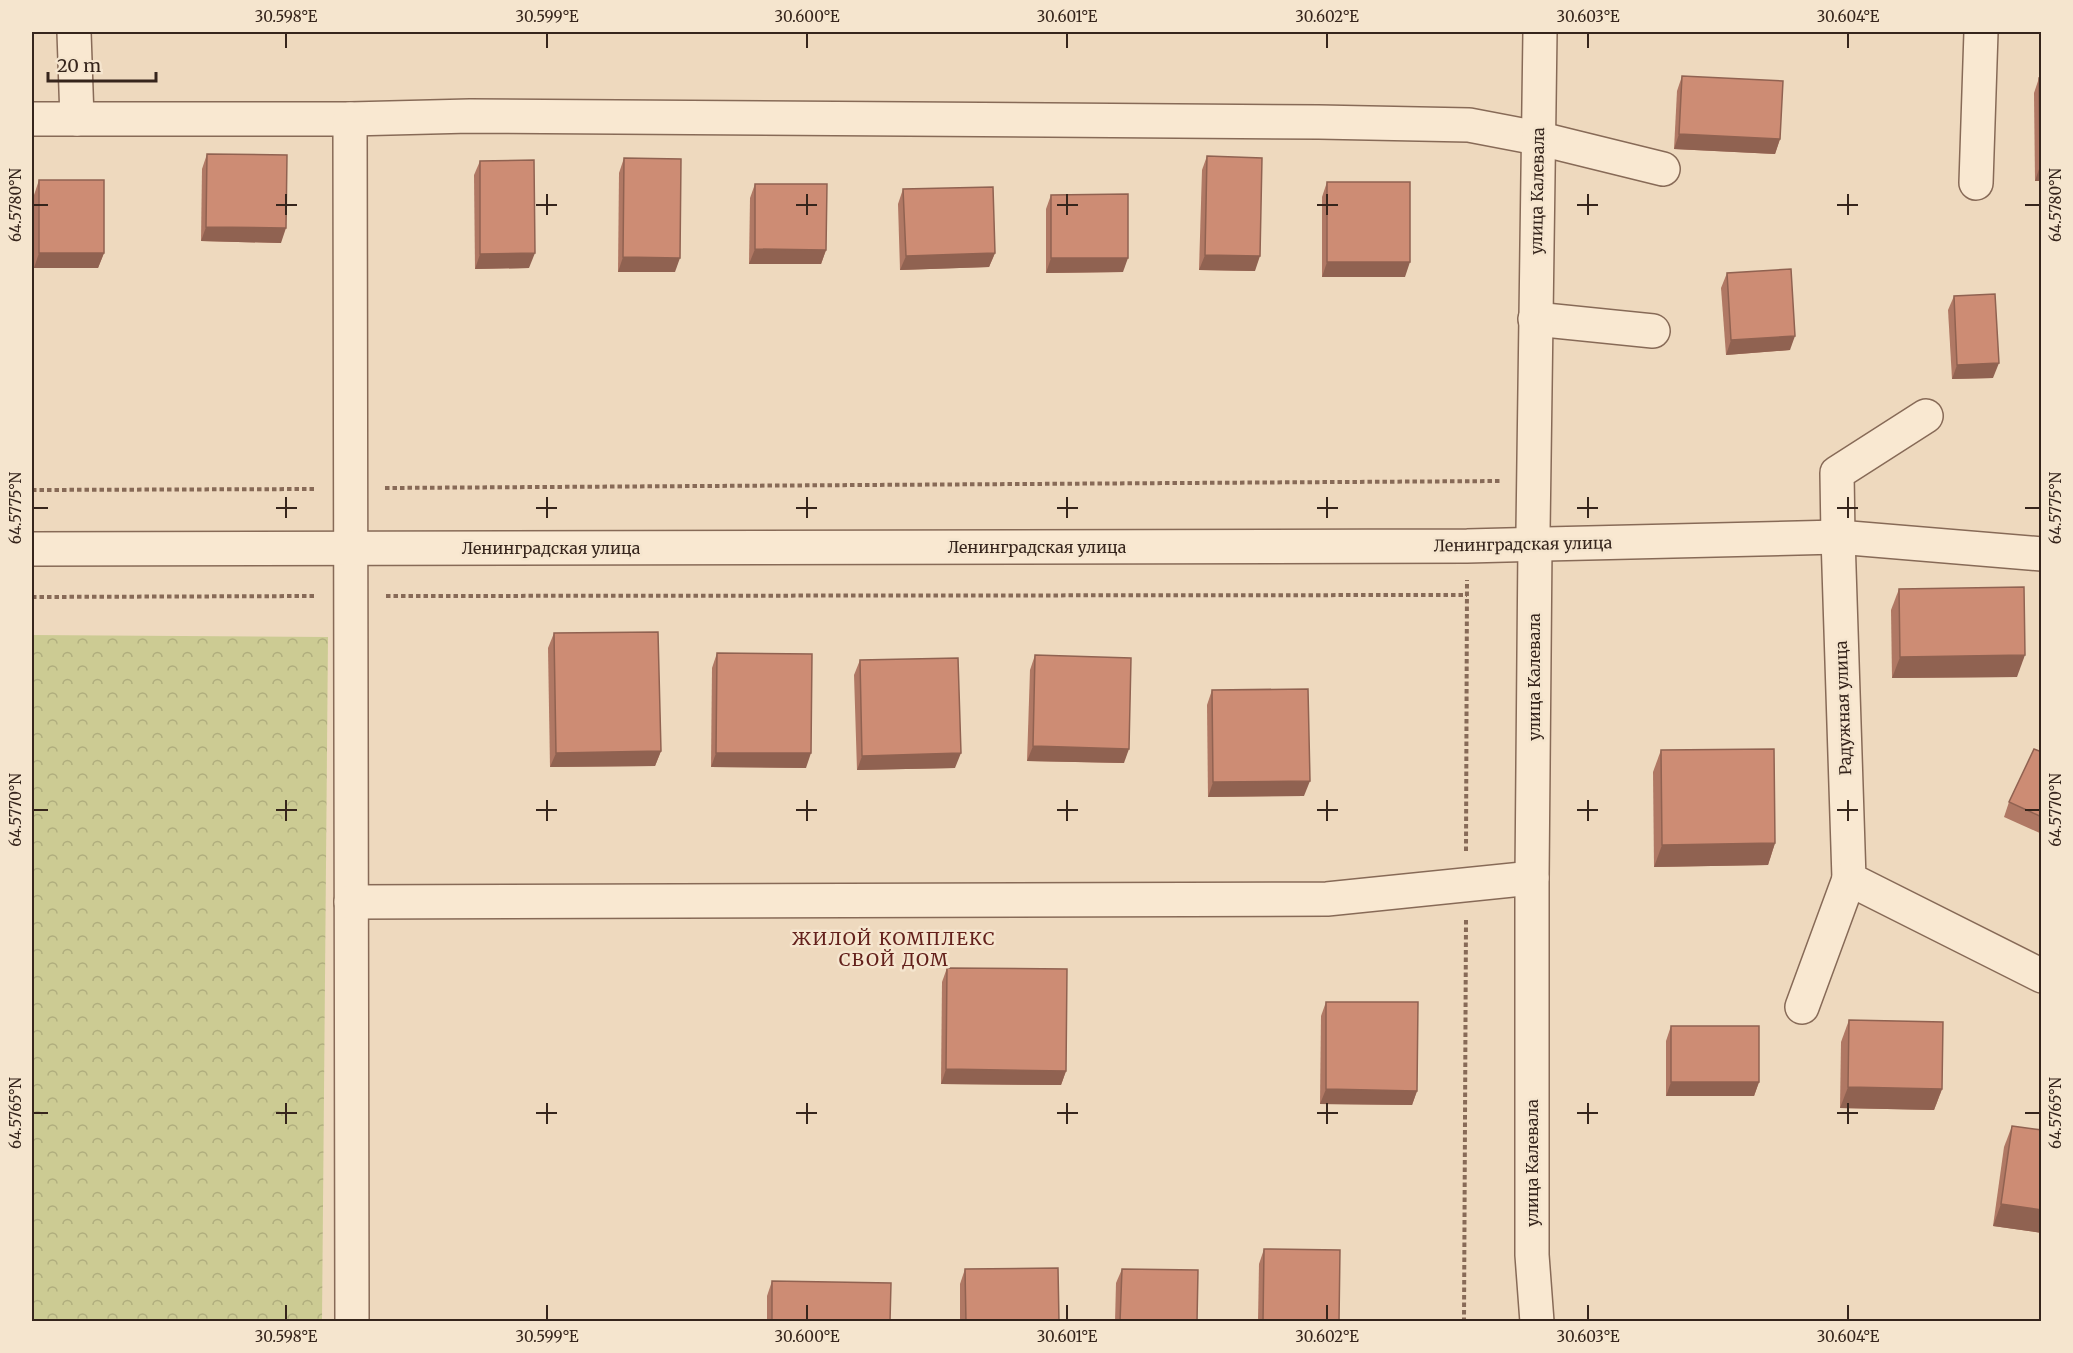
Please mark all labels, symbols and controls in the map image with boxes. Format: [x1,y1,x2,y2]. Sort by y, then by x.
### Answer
text: 30.598°E [255,7,318,26]
text: 30.599°E [516,7,579,26]
text: 30.600°E [775,7,840,26]
text: 30.601°E [1037,7,1098,26]
text: 30.602°E [1295,7,1359,26]
text: 30.603°E [1557,7,1620,26]
text: 30.604°E [1817,7,1880,26]
scale bar [48,45,156,83]
text: 20 m [57,54,101,77]
street label: улица Калевала [1526,127,1548,255]
text: 64.5780°N [6,168,25,242]
text: 64.5780°N [2046,168,2065,242]
text: 64.5775°N [6,471,25,544]
text: 64.5775°N [2046,471,2065,544]
street label: Ленинградская улица [1434,532,1613,556]
street label: Ленинградская улица [948,537,1127,557]
street label: Ленинградская улица [462,538,641,558]
street label: улица Калевала [1524,613,1544,741]
street label: Радужная улица [1831,640,1855,776]
text: 64.5770°N [6,773,25,847]
text: 64.5770°N [2046,773,2065,847]
district label: ЖИЛОЙ КОМПЛЕКС СВОЙ ДОМ [792,927,996,971]
text: 64.5765°N [6,1077,25,1149]
text: 64.5765°N [2046,1077,2065,1149]
street label: улица Калевала [1522,1099,1542,1227]
text: 30.598°E [255,1327,318,1346]
text: 30.599°E [516,1327,579,1346]
text: 30.600°E [775,1327,840,1346]
text: 30.601°E [1037,1327,1098,1346]
text: 30.602°E [1295,1327,1359,1346]
text: 30.603°E [1557,1327,1620,1346]
text: 30.604°E [1817,1327,1880,1346]

